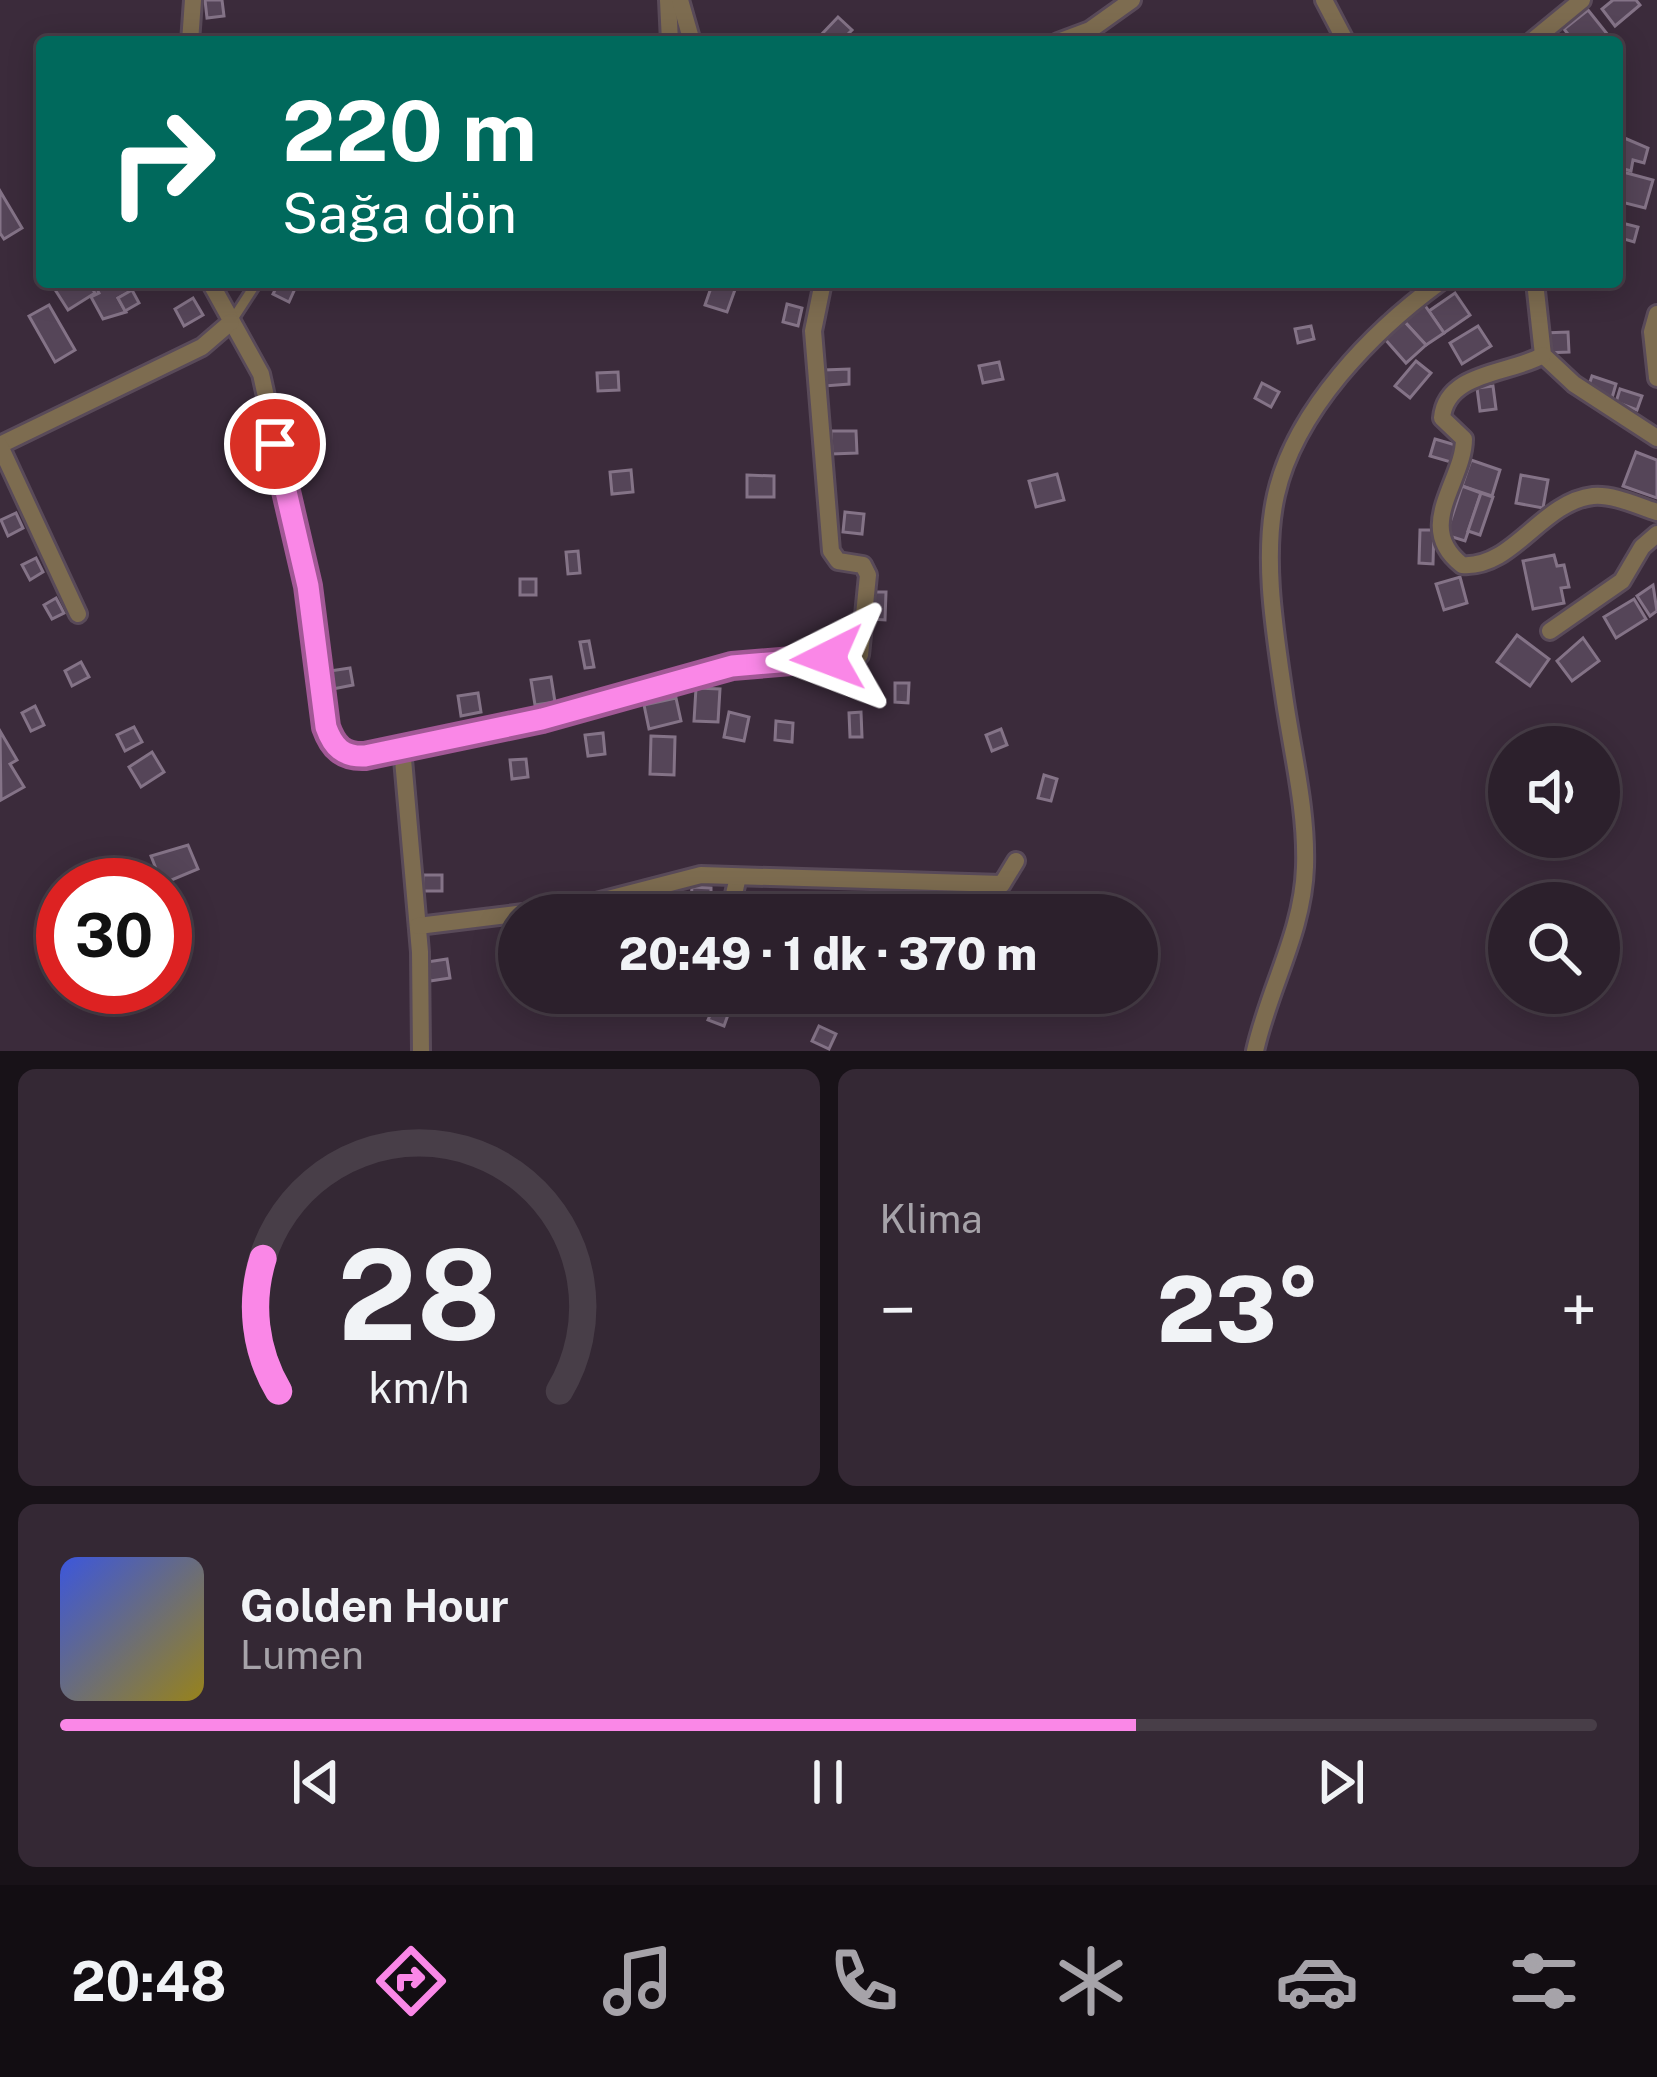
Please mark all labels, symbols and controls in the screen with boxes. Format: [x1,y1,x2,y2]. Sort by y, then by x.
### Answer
text: 220 m [282,81,537,180]
icon: right [84,84,240,240]
text: Sağa dön [282,182,517,245]
pin [224,393,326,495]
icon: arrive [242,411,308,477]
position arrow [765,595,891,721]
map controls [1488,726,1620,1014]
button: sound [1488,726,1620,858]
speed limit sign: 30 [36,858,192,1014]
button: search [1488,882,1620,1014]
text: 20:49 · 1 dk · 370 m [619,927,1037,980]
text: Klima [880,1196,983,1242]
text: 28 [337,1221,500,1368]
text: 23° [1157,1256,1320,1362]
text: − [880,1271,916,1349]
text: + [1560,1271,1597,1349]
text: km/h [368,1361,469,1412]
text: Golden Hour [240,1579,509,1632]
text: Lumen [240,1632,364,1678]
icon: previous [283,1749,349,1815]
icon: pause [795,1749,861,1815]
icon: next [1308,1749,1374,1815]
icon: directions [369,1939,453,2023]
icon: music [596,1939,680,2023]
icon: phone [822,1939,906,2023]
icon: climate [1049,1939,1133,2023]
icon: car [1275,1939,1359,2023]
icon: filters [1502,1939,1586,2023]
text: 20:48 [71,1950,226,2013]

